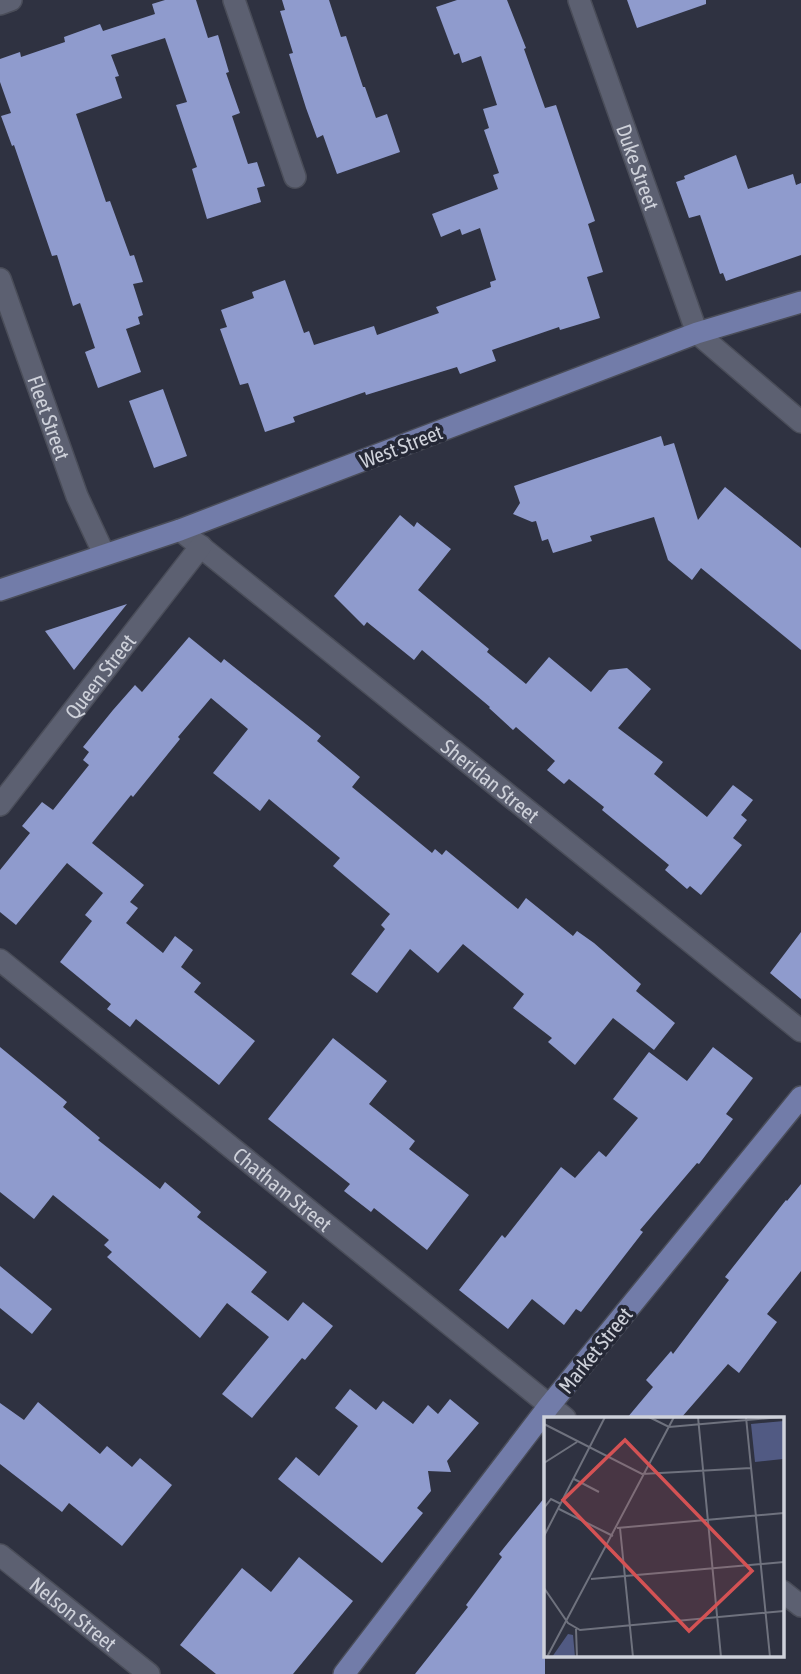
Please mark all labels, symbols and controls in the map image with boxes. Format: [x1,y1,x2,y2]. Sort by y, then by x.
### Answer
street label: Duke Street [612,121,664,213]
street label: Fleet Street [23,372,75,463]
street label: West Street [356,419,446,473]
street label: Queen Street [60,629,140,723]
street label: Sheridan Street [437,734,544,827]
street label: Chatham Street [229,1142,337,1236]
street label: Market Street [553,1302,637,1398]
inset map [544,1417,784,1656]
street label: Nelson Street [25,1572,122,1655]

